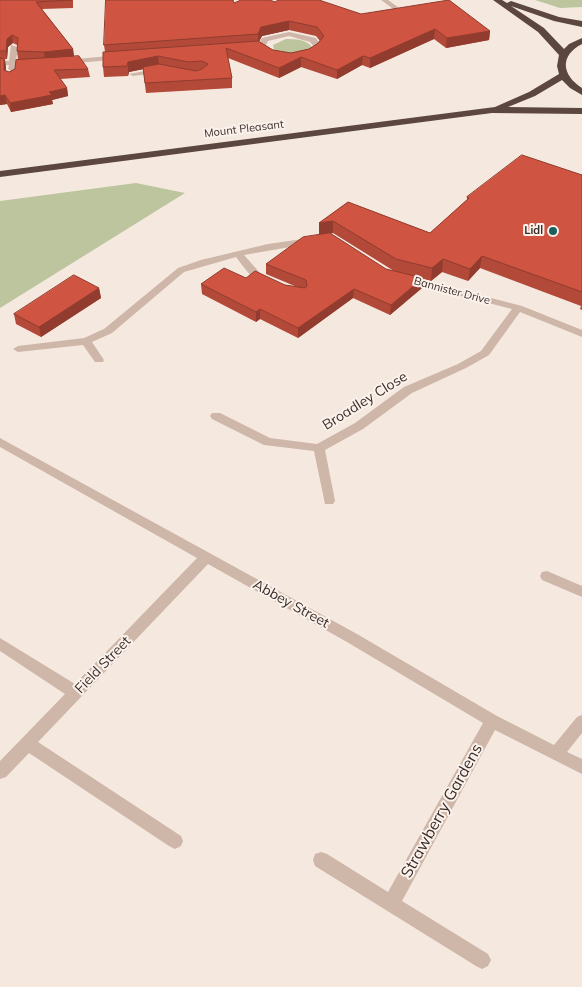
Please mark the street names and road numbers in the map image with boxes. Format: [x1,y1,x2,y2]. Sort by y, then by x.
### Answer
street label: Mount Pleasant [204,118,284,140]
street label: Bannister Drive [413,275,491,307]
street label: Broadley Close [320,368,410,434]
street label: Abbey Street [250,576,332,632]
street label: Field Street [72,633,134,697]
street label: Strawberry Gardens [397,741,487,881]

